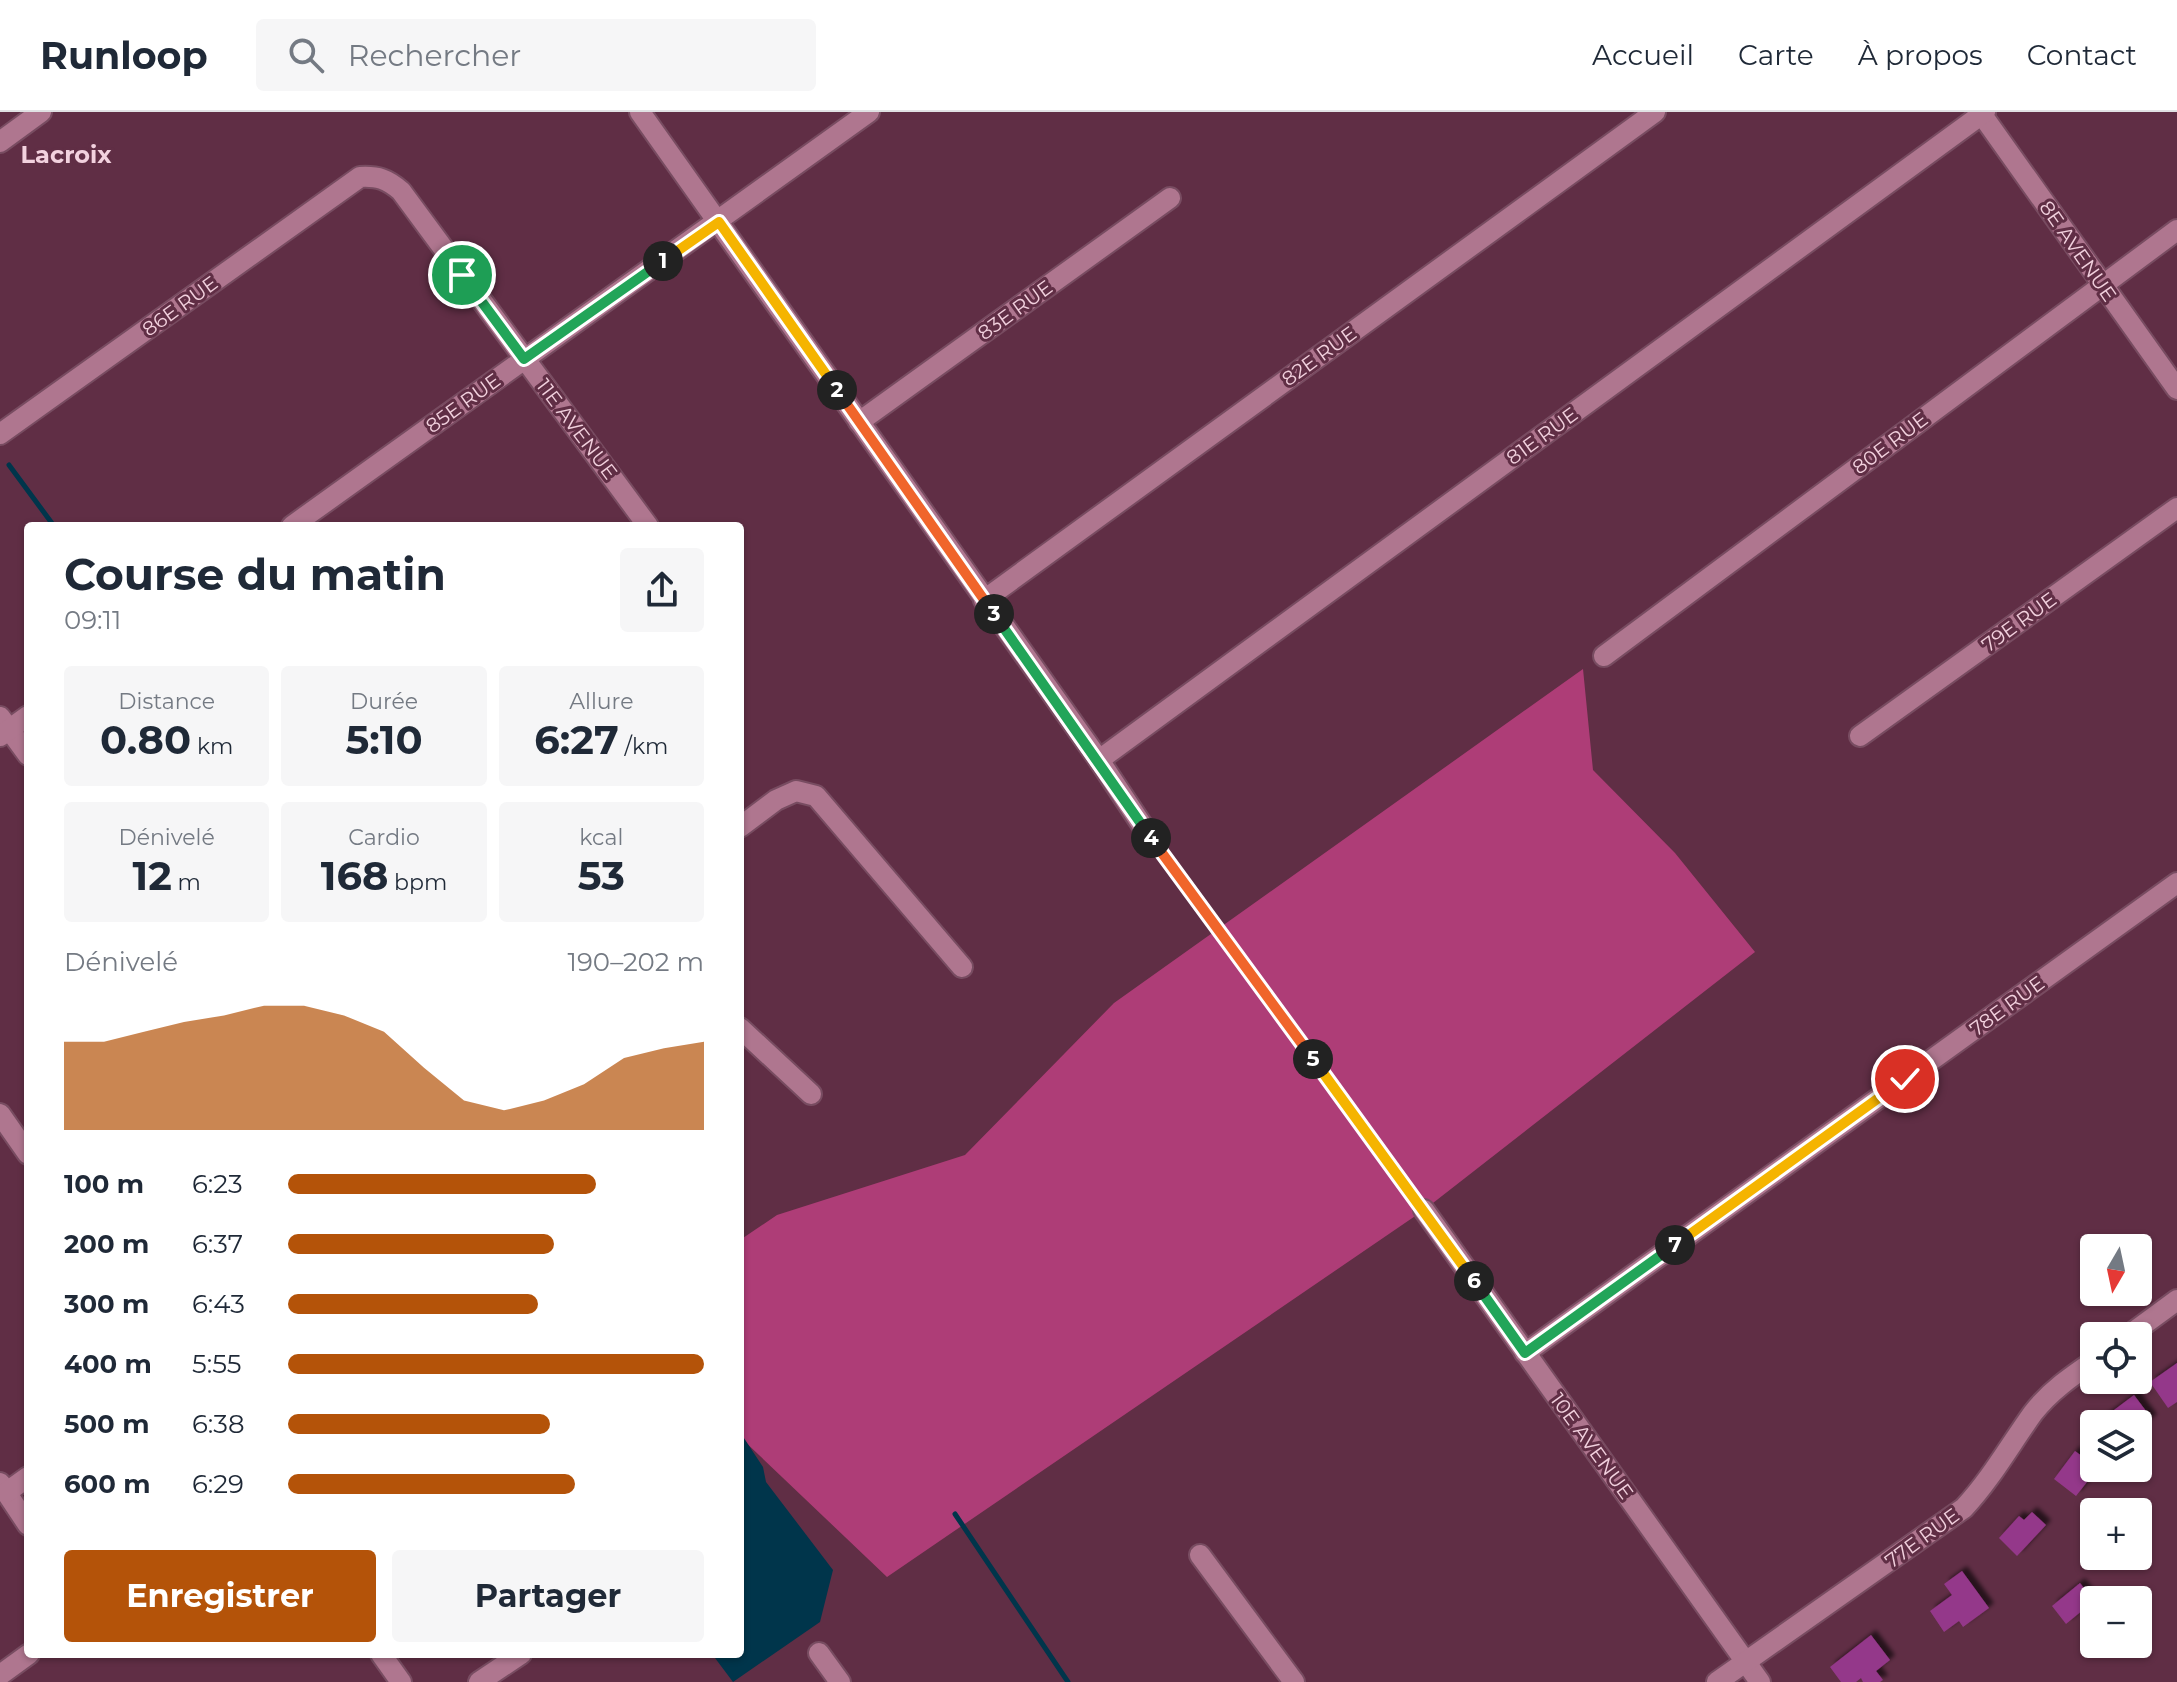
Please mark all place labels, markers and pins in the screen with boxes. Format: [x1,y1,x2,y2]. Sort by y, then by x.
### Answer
pin [428,241,496,309]
pin: 1 [643,241,683,281]
pin: 2 [817,370,857,410]
pin: 3 [974,594,1014,634]
pin: 4 [1131,818,1171,858]
pin: 5 [1293,1039,1333,1079]
pin [1871,1045,1939,1113]
pin: 7 [1655,1225,1695,1265]
pin: 6 [1454,1261,1494,1301]

